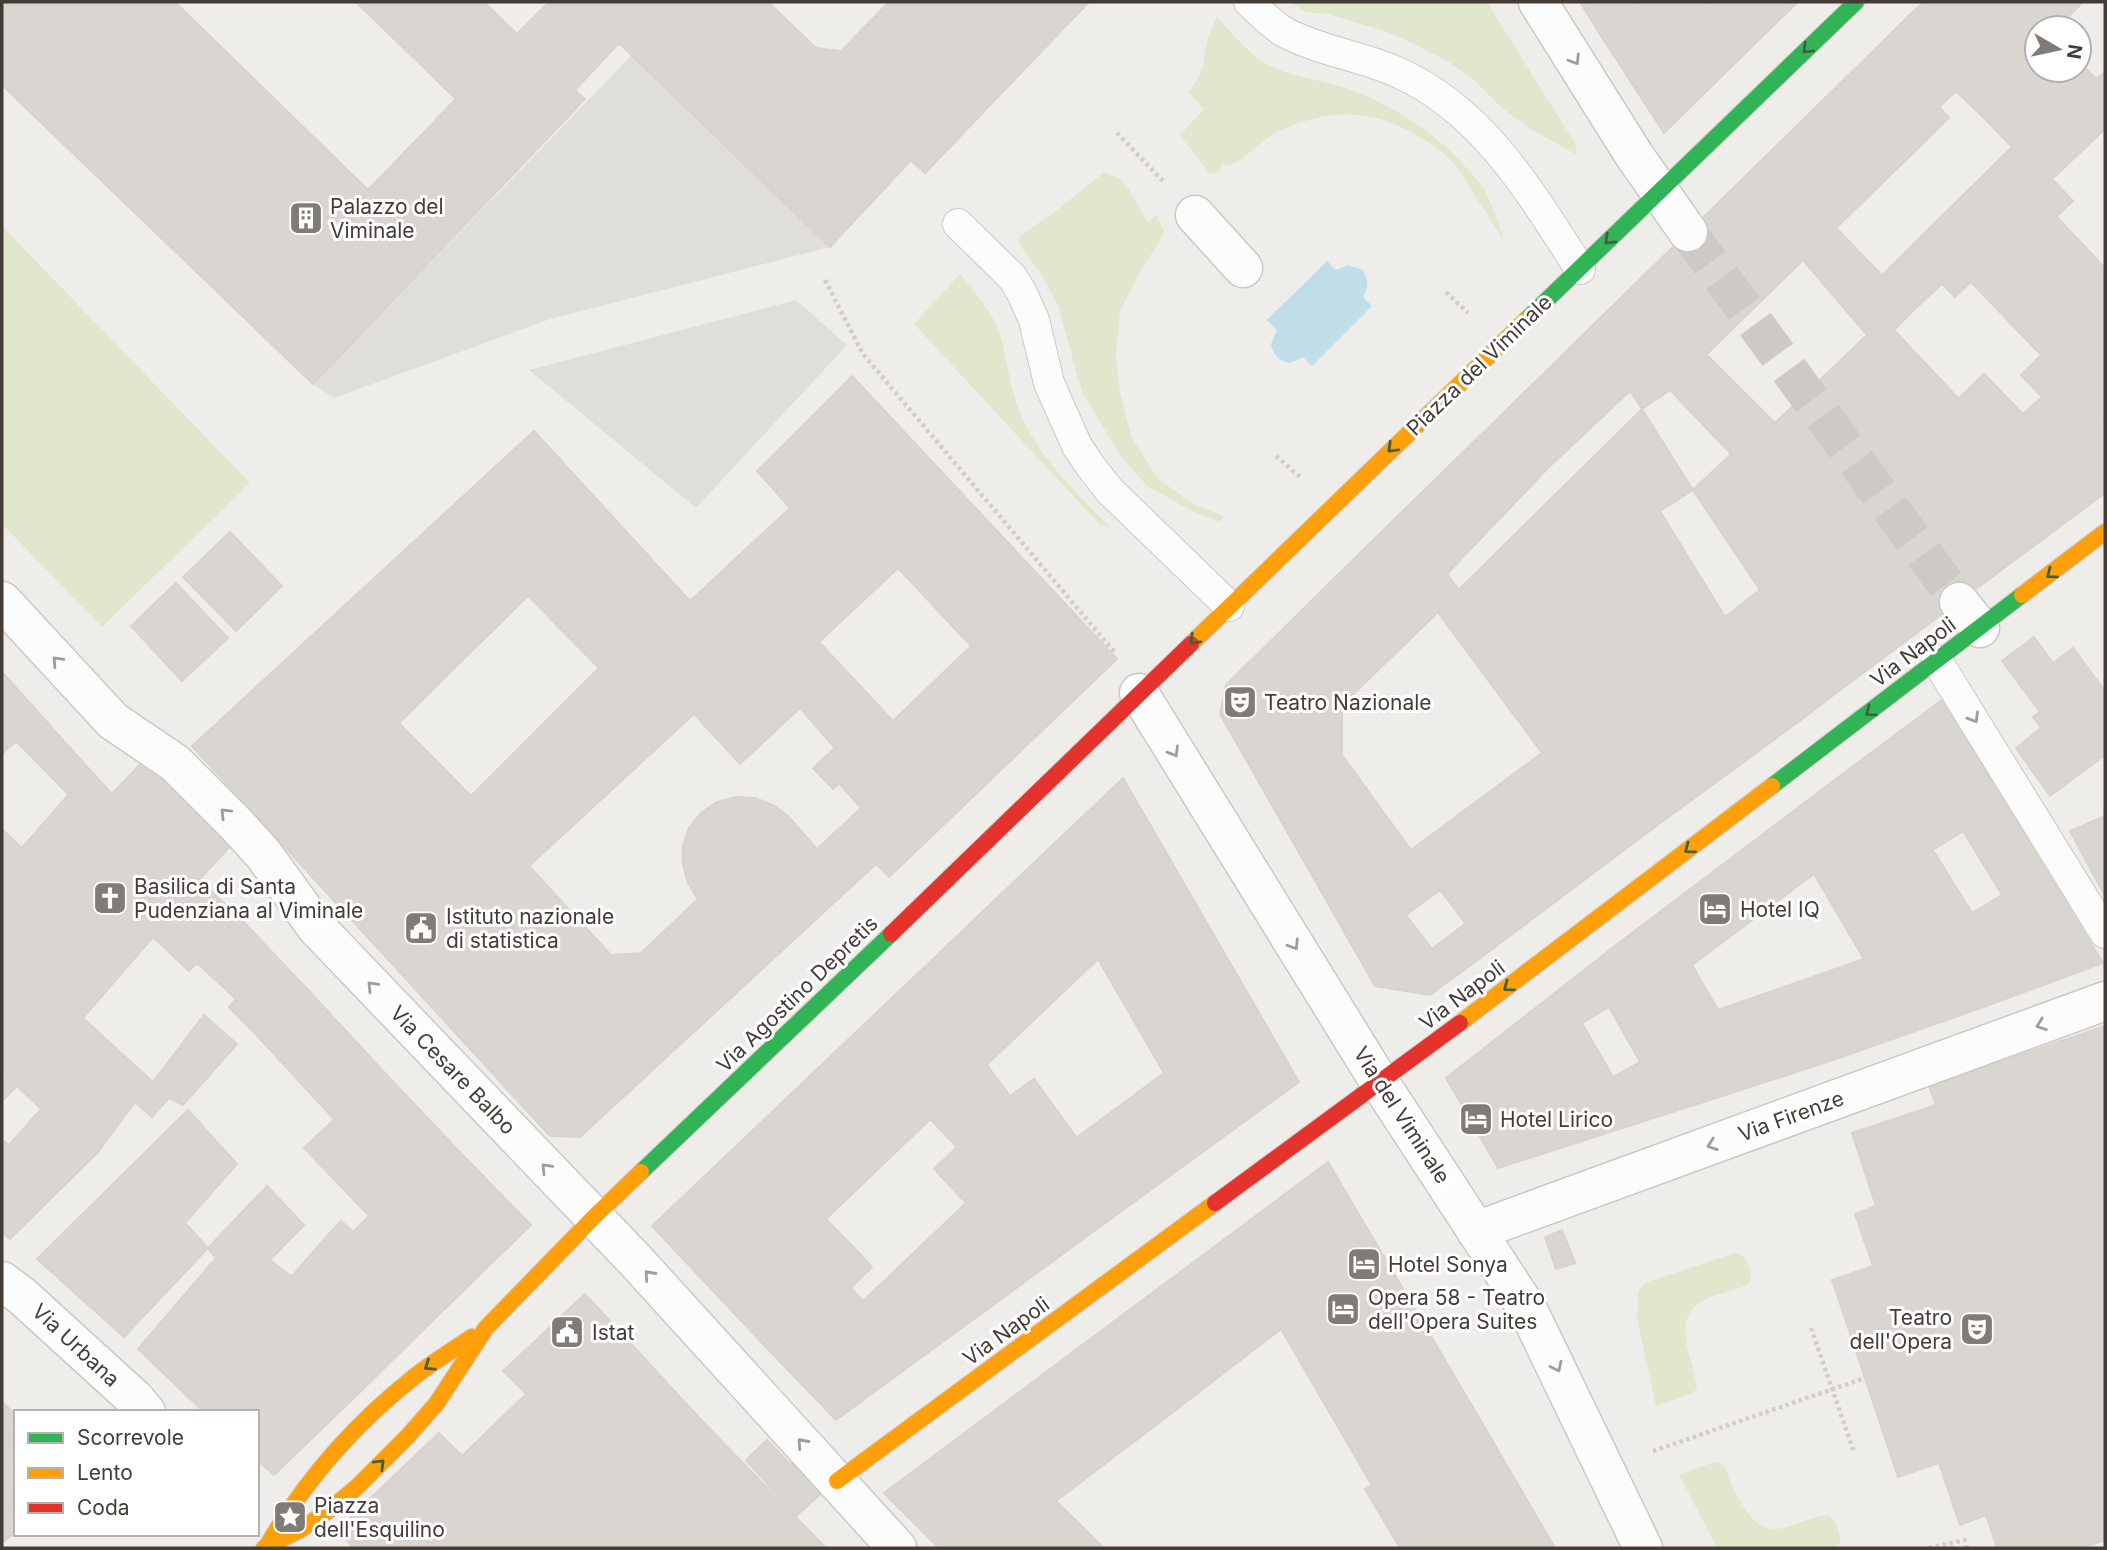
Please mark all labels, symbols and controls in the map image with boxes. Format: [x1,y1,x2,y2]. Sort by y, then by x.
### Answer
north arrow [2023,14,2093,84]
one-way arrow [1802,41,1815,53]
text: N [2062,43,2087,61]
one-way arrow [1566,52,1579,65]
place label: Palazzo del Viminale [330,194,444,243]
building icon: Palazzo del Viminale [287,199,325,237]
one-way arrow [1605,231,1618,244]
street label: Piazza del Viminale [1401,289,1557,441]
one-way arrow [1387,440,1400,453]
one-way arrow [2046,565,2059,578]
street label: Via Napoli [1865,612,1961,692]
one-way arrow [1189,632,1202,645]
one-way arrow [53,656,66,669]
theatre icon: Teatro Nazionale [1221,683,1259,721]
place label: Teatro Nazionale [1264,690,1432,715]
one-way arrow [1865,703,1878,716]
one-way arrow [1965,711,1978,724]
one-way arrow [1166,744,1179,757]
one-way arrow [220,808,233,821]
one-way arrow [1684,841,1697,854]
place label: Basilica di Santa Pudenziana al Viminale [134,874,363,923]
church icon: Basilica di Santa Pudenziana al Viminale [91,879,129,917]
hotel icon: Hotel IQ [1696,890,1734,928]
place label: Hotel IQ [1740,897,1820,922]
place label: Istituto nazionale di statistica [446,904,614,953]
public building icon: Istituto nazionale di statistica [402,909,440,947]
street label: Via Agostino Depretis [711,911,883,1077]
one-way arrow [1286,938,1299,951]
street label: Via Napoli [1414,955,1510,1035]
one-way arrow [1503,978,1515,991]
one-way arrow [367,981,380,994]
street label: Via Cesare Balbo [385,1000,521,1140]
one-way arrow [2036,1017,2048,1031]
street label: Via del Viminale [1349,1042,1455,1188]
street label: Via Firenze [1735,1085,1847,1147]
hotel icon: Hotel Lirico [1457,1100,1495,1138]
place label: Hotel Lirico [1500,1107,1613,1132]
one-way arrow [1707,1136,1719,1150]
one-way arrow [542,1163,555,1176]
hotel icon: Hotel Sonya [1345,1245,1383,1283]
place label: Hotel Sonya [1388,1252,1508,1277]
one-way arrow [644,1270,657,1283]
place label: Opera 58 - Teatro dell'Opera Suites [1368,1285,1545,1334]
hotel icon: Opera 58 - Teatro dell'Opera Suites [1324,1290,1362,1328]
street label: Via Napoli [958,1291,1054,1371]
street label: Via Urbana [27,1298,125,1392]
place label: Teatro dell'Opera [1850,1305,1952,1354]
theatre icon: Teatro dell'Opera [1958,1310,1996,1348]
public building icon: Istat [548,1313,586,1351]
place label: Istat [592,1320,634,1345]
one-way arrow [424,1358,437,1371]
one-way arrow [1548,1360,1562,1372]
legend [14,1410,259,1536]
text: Scorrevole [77,1425,184,1450]
one-way arrow [798,1438,810,1451]
text: Lento [77,1460,133,1485]
one-way arrow [372,1460,384,1472]
place label: Piazza dell'Esquilino [314,1493,445,1542]
text: Coda [77,1495,130,1520]
place icon: Piazza dell'Esquilino [271,1498,309,1536]

